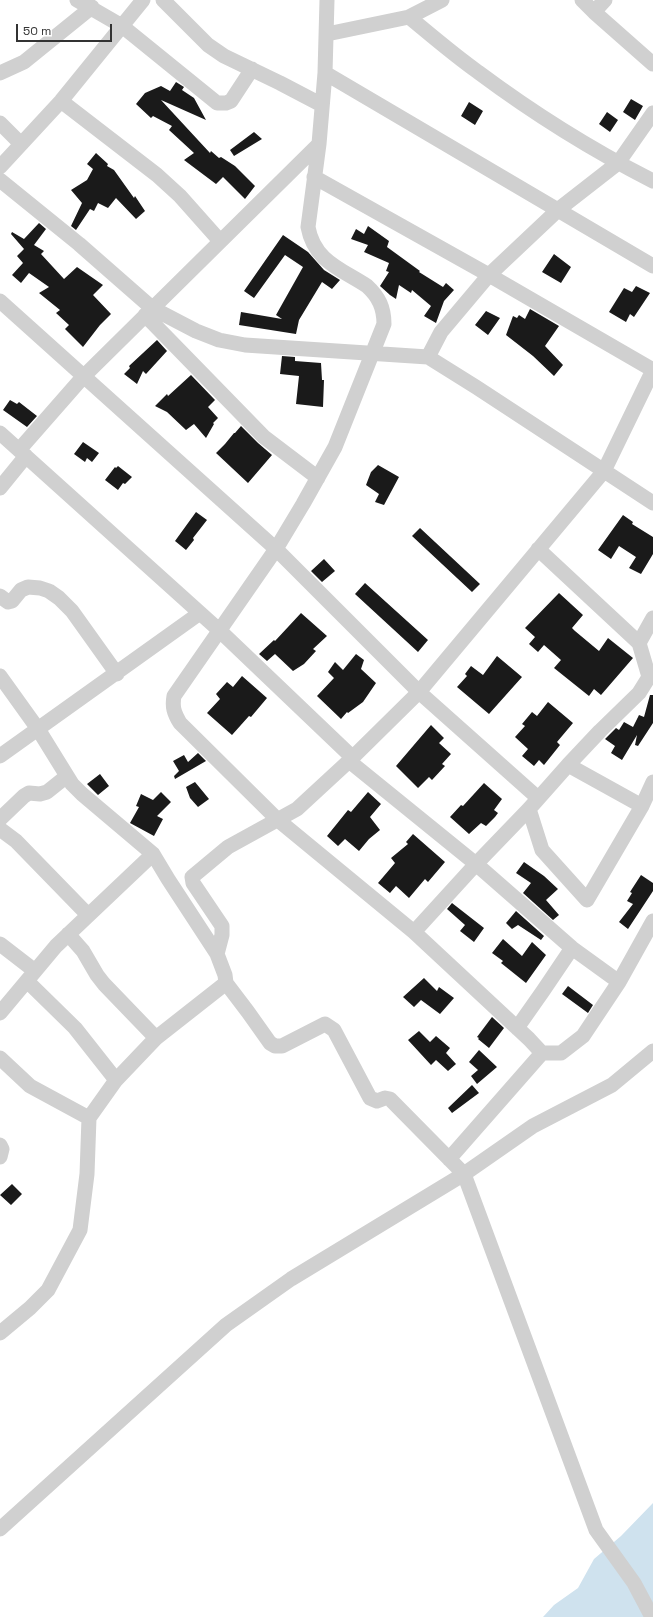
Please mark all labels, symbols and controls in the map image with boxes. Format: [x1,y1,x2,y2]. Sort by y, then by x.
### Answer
scale bar [18,16,114,42]
text: 50 m [23,23,51,39]

